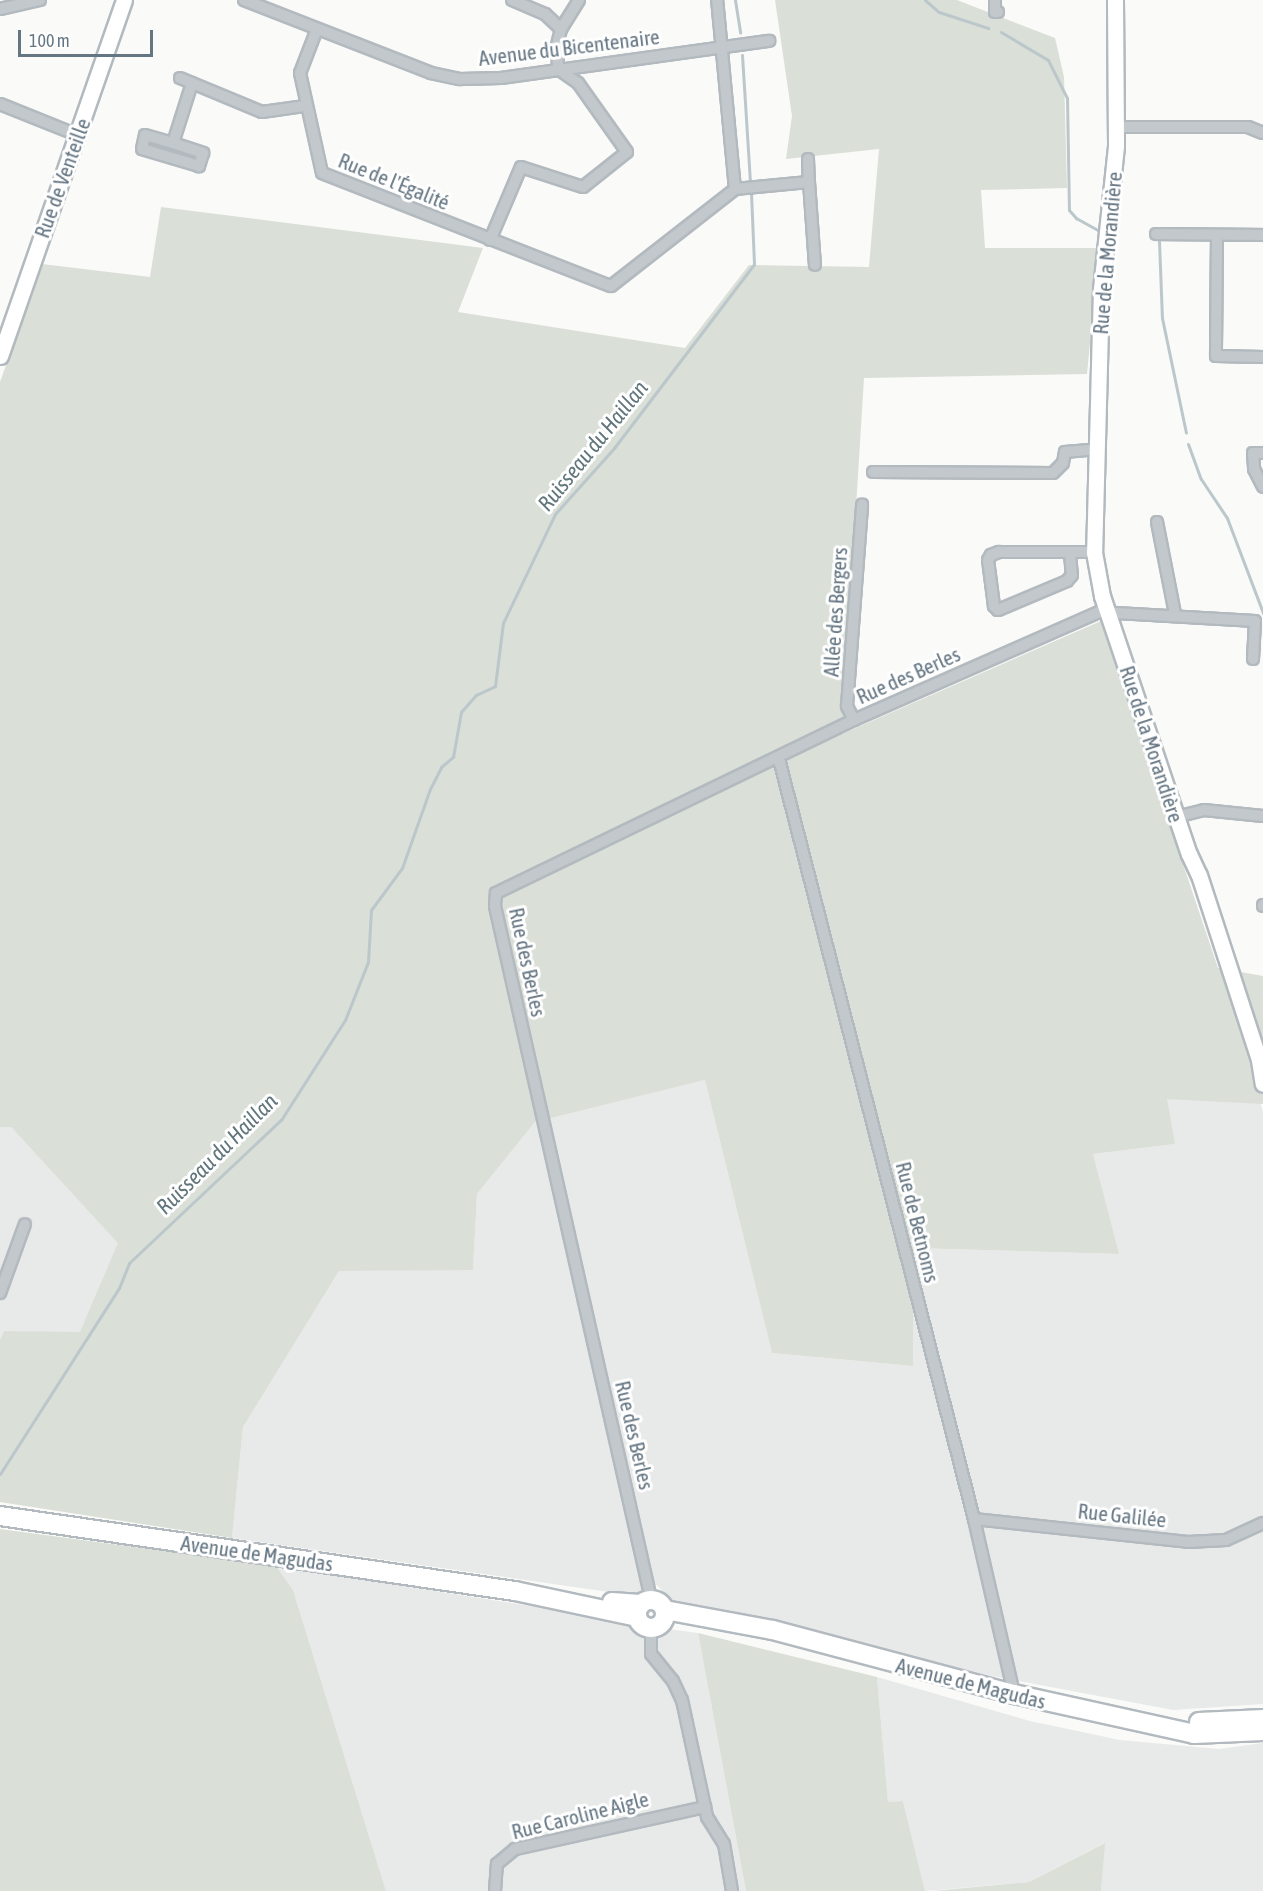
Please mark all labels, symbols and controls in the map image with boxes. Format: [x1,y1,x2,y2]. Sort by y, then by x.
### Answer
scale bar [21,18,156,56]
street label: Avenue du Bicentenaire [477,23,661,71]
text: 100 m [29,30,70,51]
street label: Rue de Venteille [29,115,95,241]
street label: Rue de l'Égalité [335,147,453,215]
street label: Rue de la Morandière [1087,171,1127,335]
water label: Ruisseau du Haillan [532,376,654,516]
street label: Allée des Bergers [818,546,852,678]
street label: Rue des Berles [852,641,964,709]
street label: Rue de la Morandière [1115,662,1189,826]
street label: Rue des Berles [504,905,552,1019]
water label: Ruisseau du Haillan [151,1088,283,1220]
street label: Rue de Betnoms [891,1159,945,1285]
street label: Rue des Berles [610,1378,660,1492]
street label: Rue Galilée [1077,1498,1167,1532]
street label: Avenue de Magudas [179,1530,335,1576]
street label: Avenue de Magudas [893,1652,1049,1714]
street label: Rue Caroline Aigle [509,1786,651,1844]

